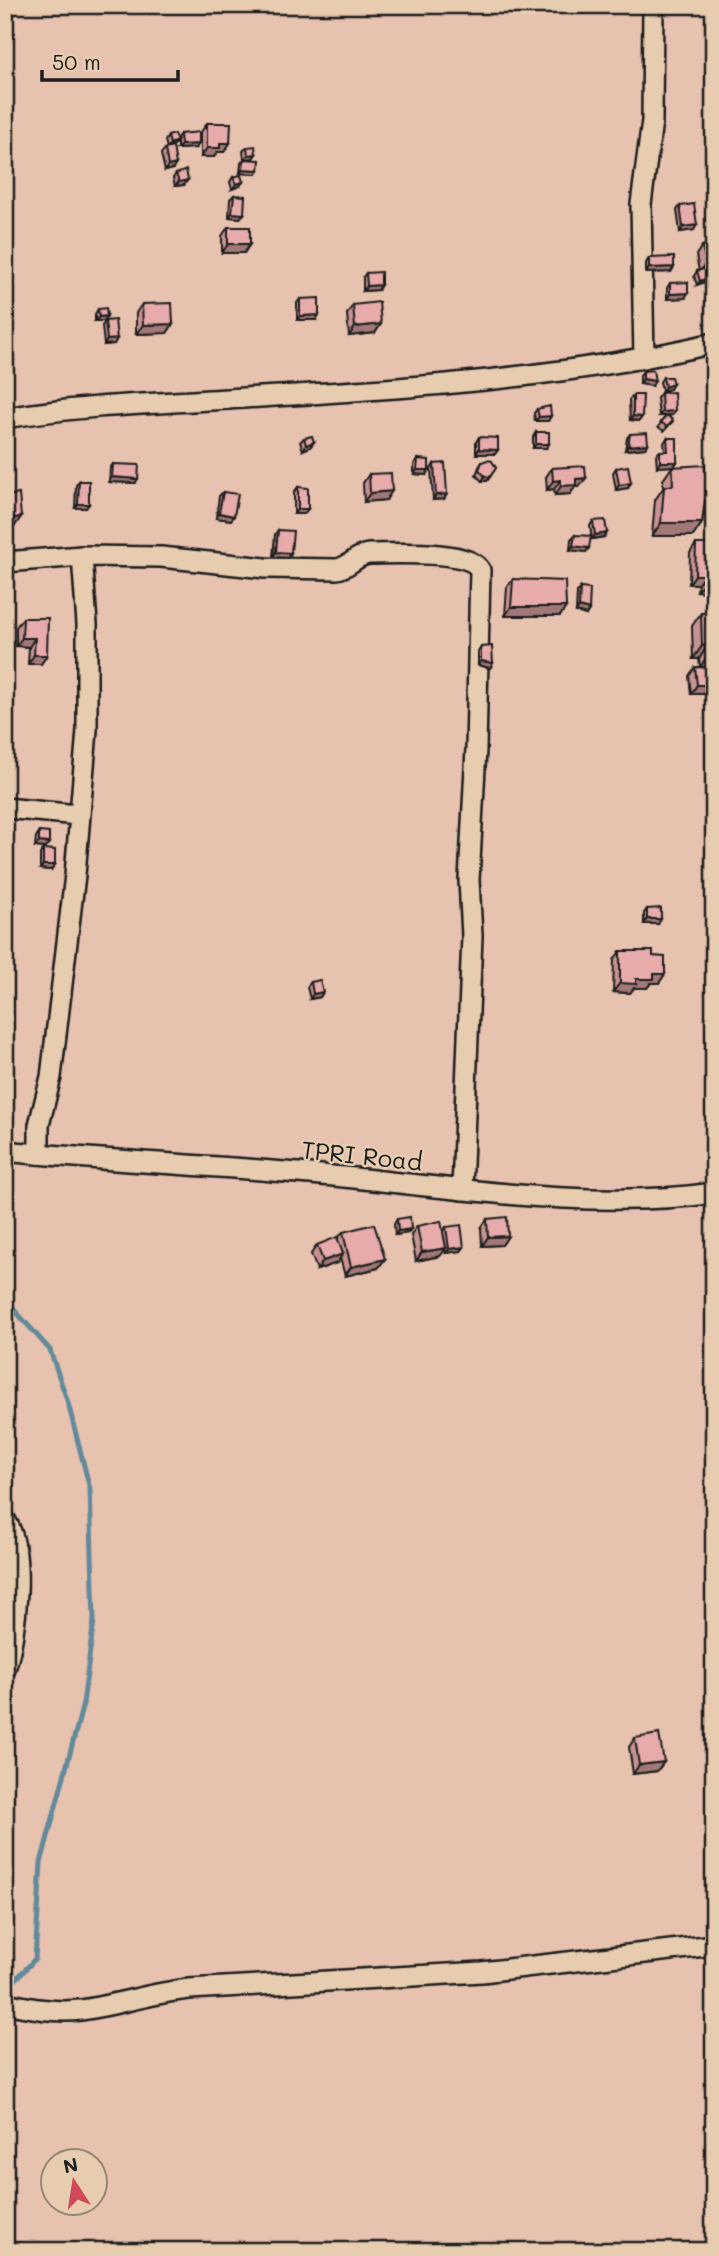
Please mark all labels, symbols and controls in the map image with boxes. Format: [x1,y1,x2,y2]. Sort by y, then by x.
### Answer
scale bar [42,38,178,82]
text: 50 m [52,48,101,75]
street label: TPRI Road [300,1133,424,1177]
north arrow [38,2148,108,2218]
text: N [61,2151,80,2179]

